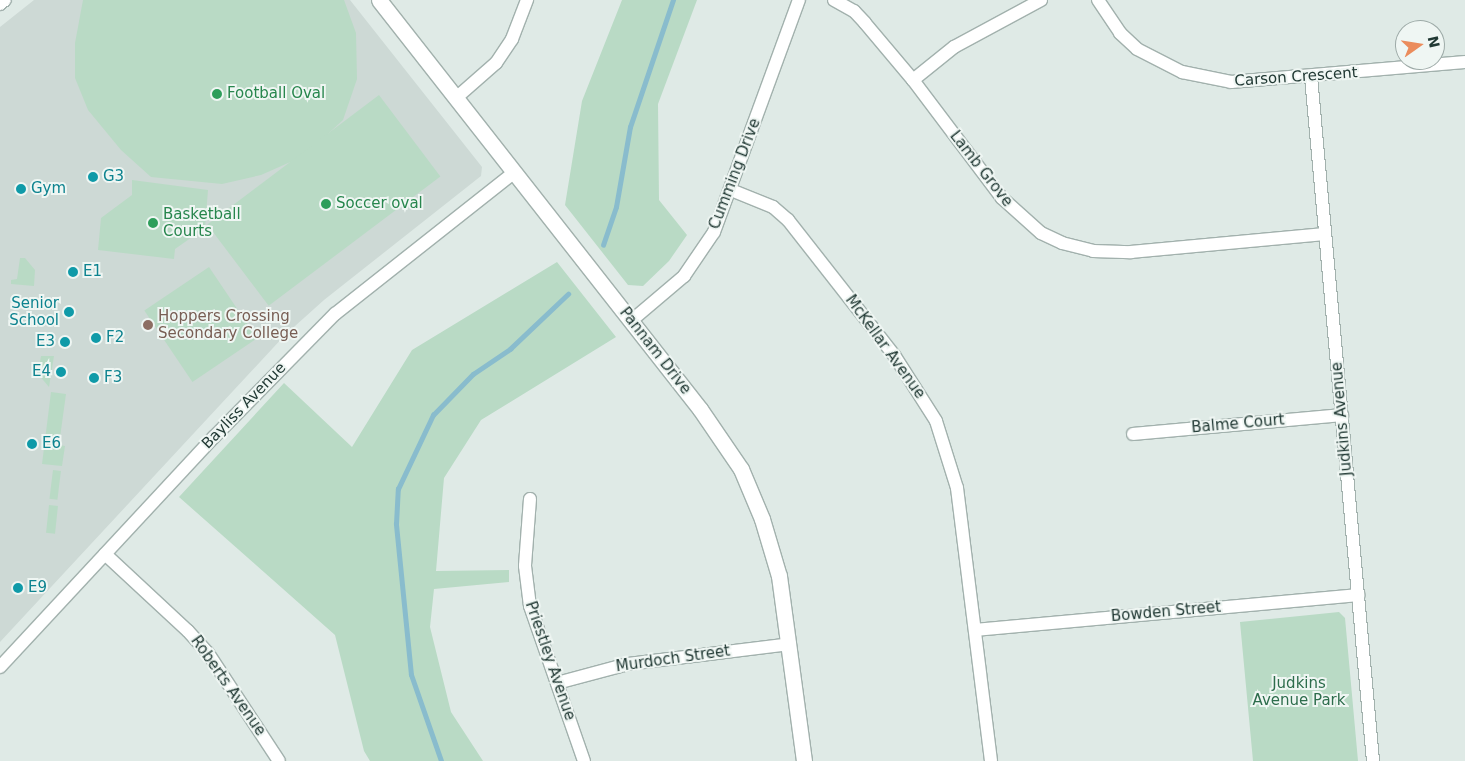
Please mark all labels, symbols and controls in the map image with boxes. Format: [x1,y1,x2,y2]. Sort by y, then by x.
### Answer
north arrow [1395,20,1445,70]
text: N [1425,34,1443,49]
street label: Carson Crescent [1234,64,1358,90]
place label: Football Oval [227,85,325,103]
marker: Football Oval [211,88,223,100]
street label: Cumming Drive [706,116,764,232]
street label: Lamb Grove [946,128,1016,210]
place label: G3 [103,168,124,186]
marker: G3 [87,171,99,183]
place label: Gym [31,180,66,198]
marker: Gym [15,183,27,195]
place label: Soccer oval [336,195,423,213]
marker: Soccer oval [320,198,332,210]
place label: Basketball Courts [163,205,241,240]
marker: Basketball Courts [147,217,159,229]
place label: E1 [83,263,102,281]
marker: E1 [67,266,79,278]
street label: McKellar Avenue [841,292,929,402]
place label: Senior School [9,294,59,329]
street label: Pannam Drive [616,304,694,398]
marker: Senior School [63,306,75,318]
place label: Hoppers Crossing Secondary College [158,307,298,342]
marker: Hoppers Crossing Secondary College [142,319,154,331]
place label: F2 [106,329,124,347]
marker: F2 [90,332,102,344]
place label: E3 [36,333,55,351]
marker: E3 [59,336,71,348]
street label: Bayliss Avenue [198,359,290,453]
street label: Judkins Avenue [1328,361,1356,477]
place label: E4 [32,363,51,381]
marker: E4 [55,366,67,378]
place label: F3 [104,369,122,387]
marker: F3 [88,372,100,384]
street label: Balme Court [1191,411,1285,437]
place label: E6 [42,435,61,453]
marker: E6 [26,438,38,450]
place label: E9 [28,579,47,597]
marker: E9 [12,582,24,594]
street label: Bowden Street [1110,598,1222,626]
street label: Priestley Avenue [521,599,579,723]
street label: Roberts Avenue [187,632,269,740]
street label: Murdoch Street [615,642,731,676]
park label: Judkins Avenue Park [1253,674,1345,709]

